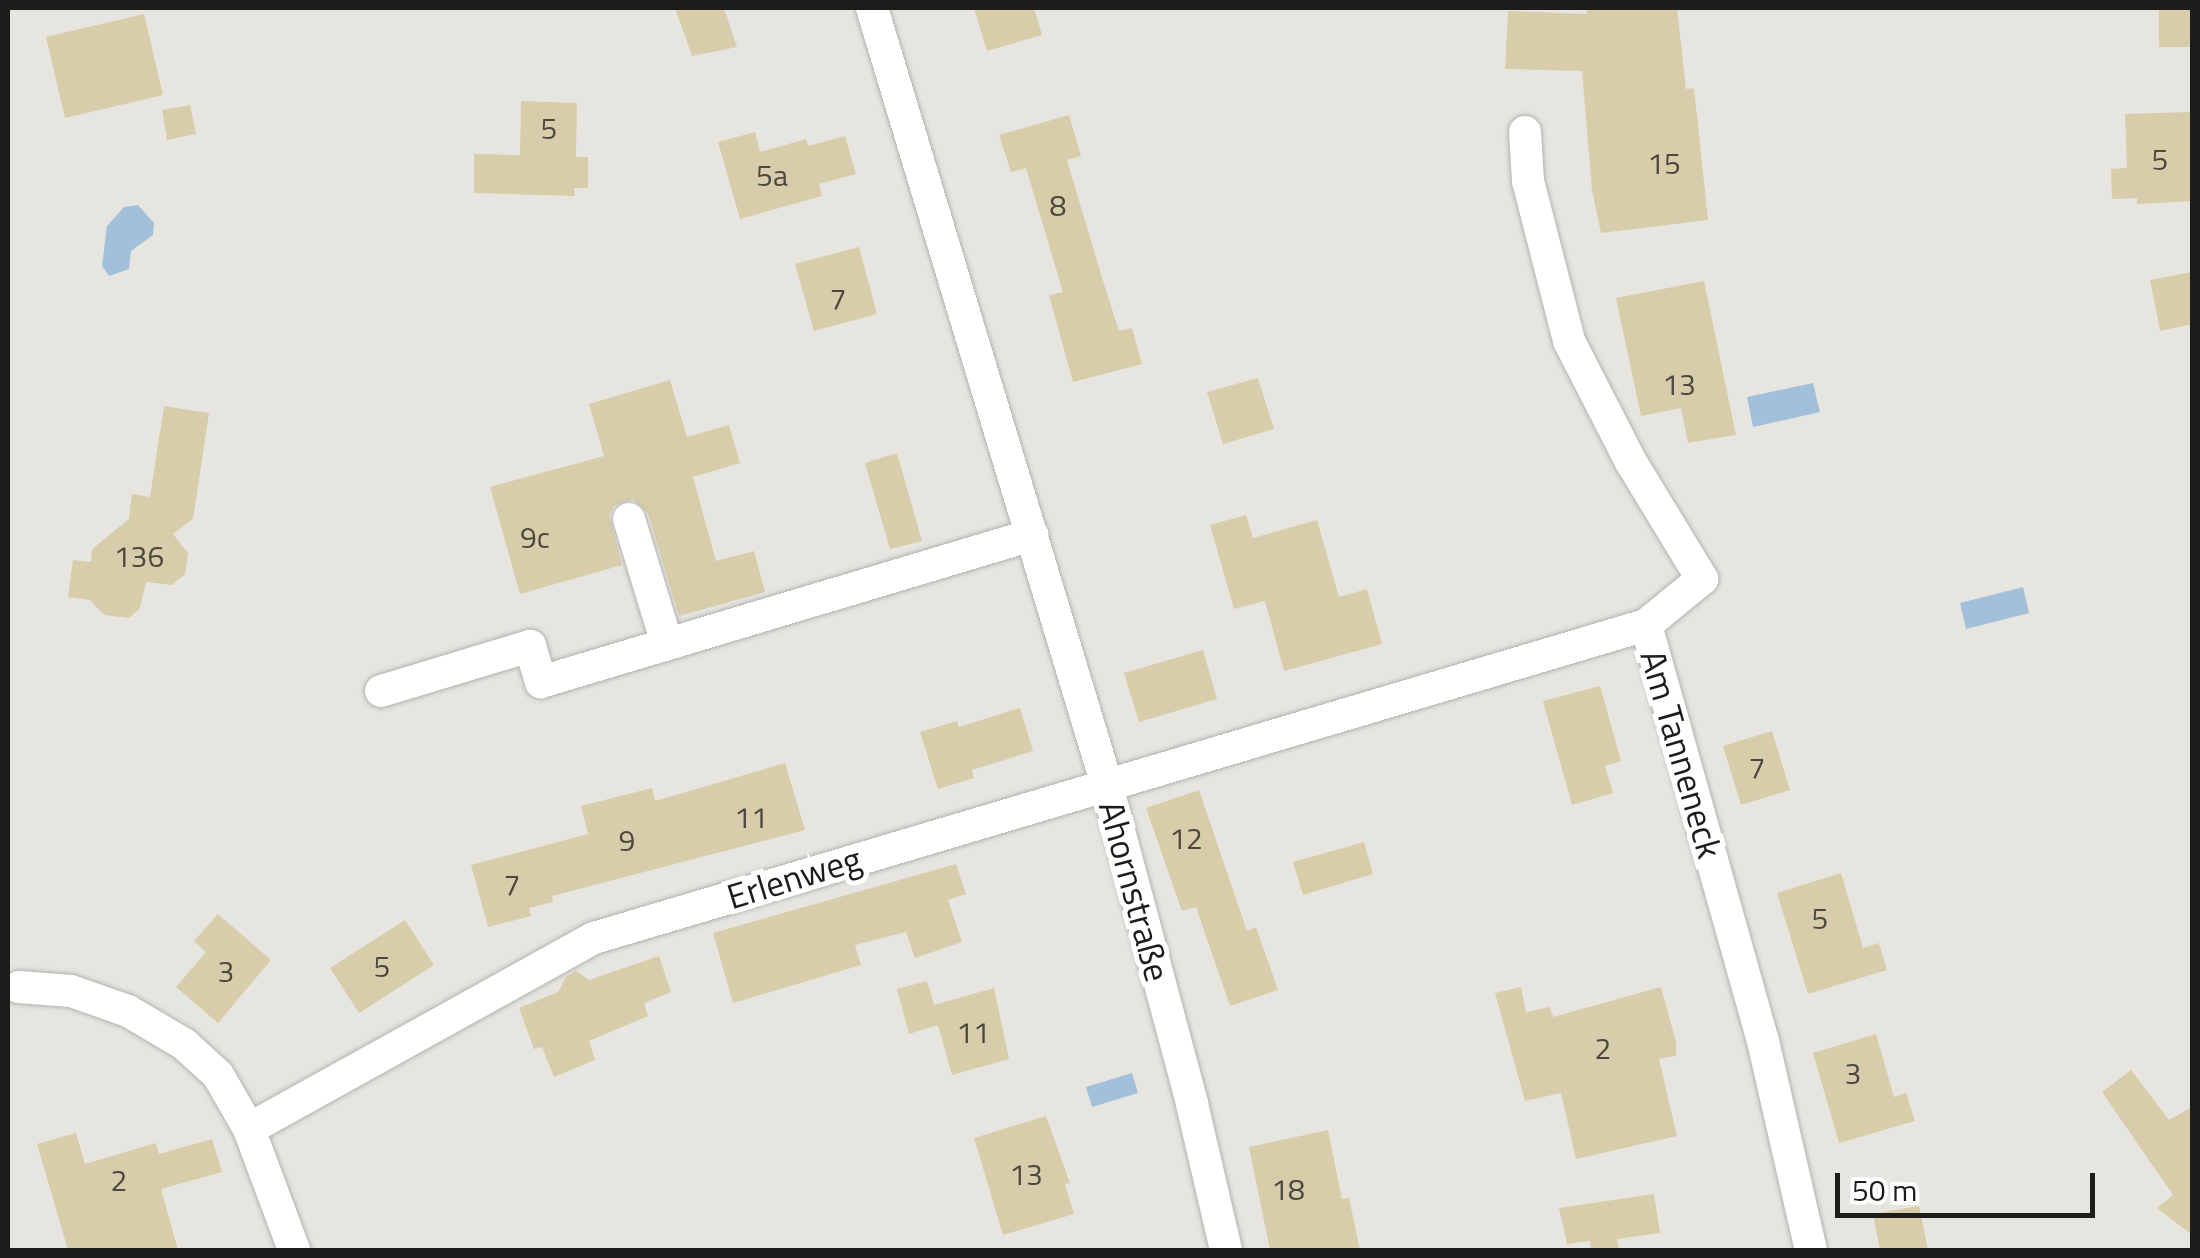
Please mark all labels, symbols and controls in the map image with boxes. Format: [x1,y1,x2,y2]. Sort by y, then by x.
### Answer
house number: 5 [541,110,557,146]
house number: 5 [2152,141,2168,177]
house number: 15 [1647,145,1681,181]
house number: 5a [756,157,788,193]
house number: 8 [1050,187,1066,223]
house number: 7 [830,280,846,316]
house number: 13 [1662,366,1696,402]
house number: 9c [520,519,550,555]
house number: 136 [114,538,164,574]
street label: Am Tanneneck [1632,645,1732,863]
house number: 7 [1749,749,1765,785]
street label: Ahornstraße [1091,796,1179,986]
house number: 11 [734,799,768,835]
house number: 12 [1169,820,1203,856]
house number: 9 [619,822,635,858]
street label: Erlenweg [722,837,866,917]
house number: 7 [504,866,520,902]
house number: 5 [1812,900,1828,936]
house number: 5 [374,948,390,984]
house number: 3 [218,953,234,989]
house number: 11 [956,1014,990,1050]
house number: 2 [1595,1030,1611,1066]
house number: 3 [1845,1055,1861,1091]
scale bar [1840,1153,2100,1215]
house number: 13 [1009,1156,1043,1192]
house number: 2 [111,1162,127,1198]
text: 50 m [1852,1167,1917,1213]
house number: 18 [1271,1171,1305,1207]

